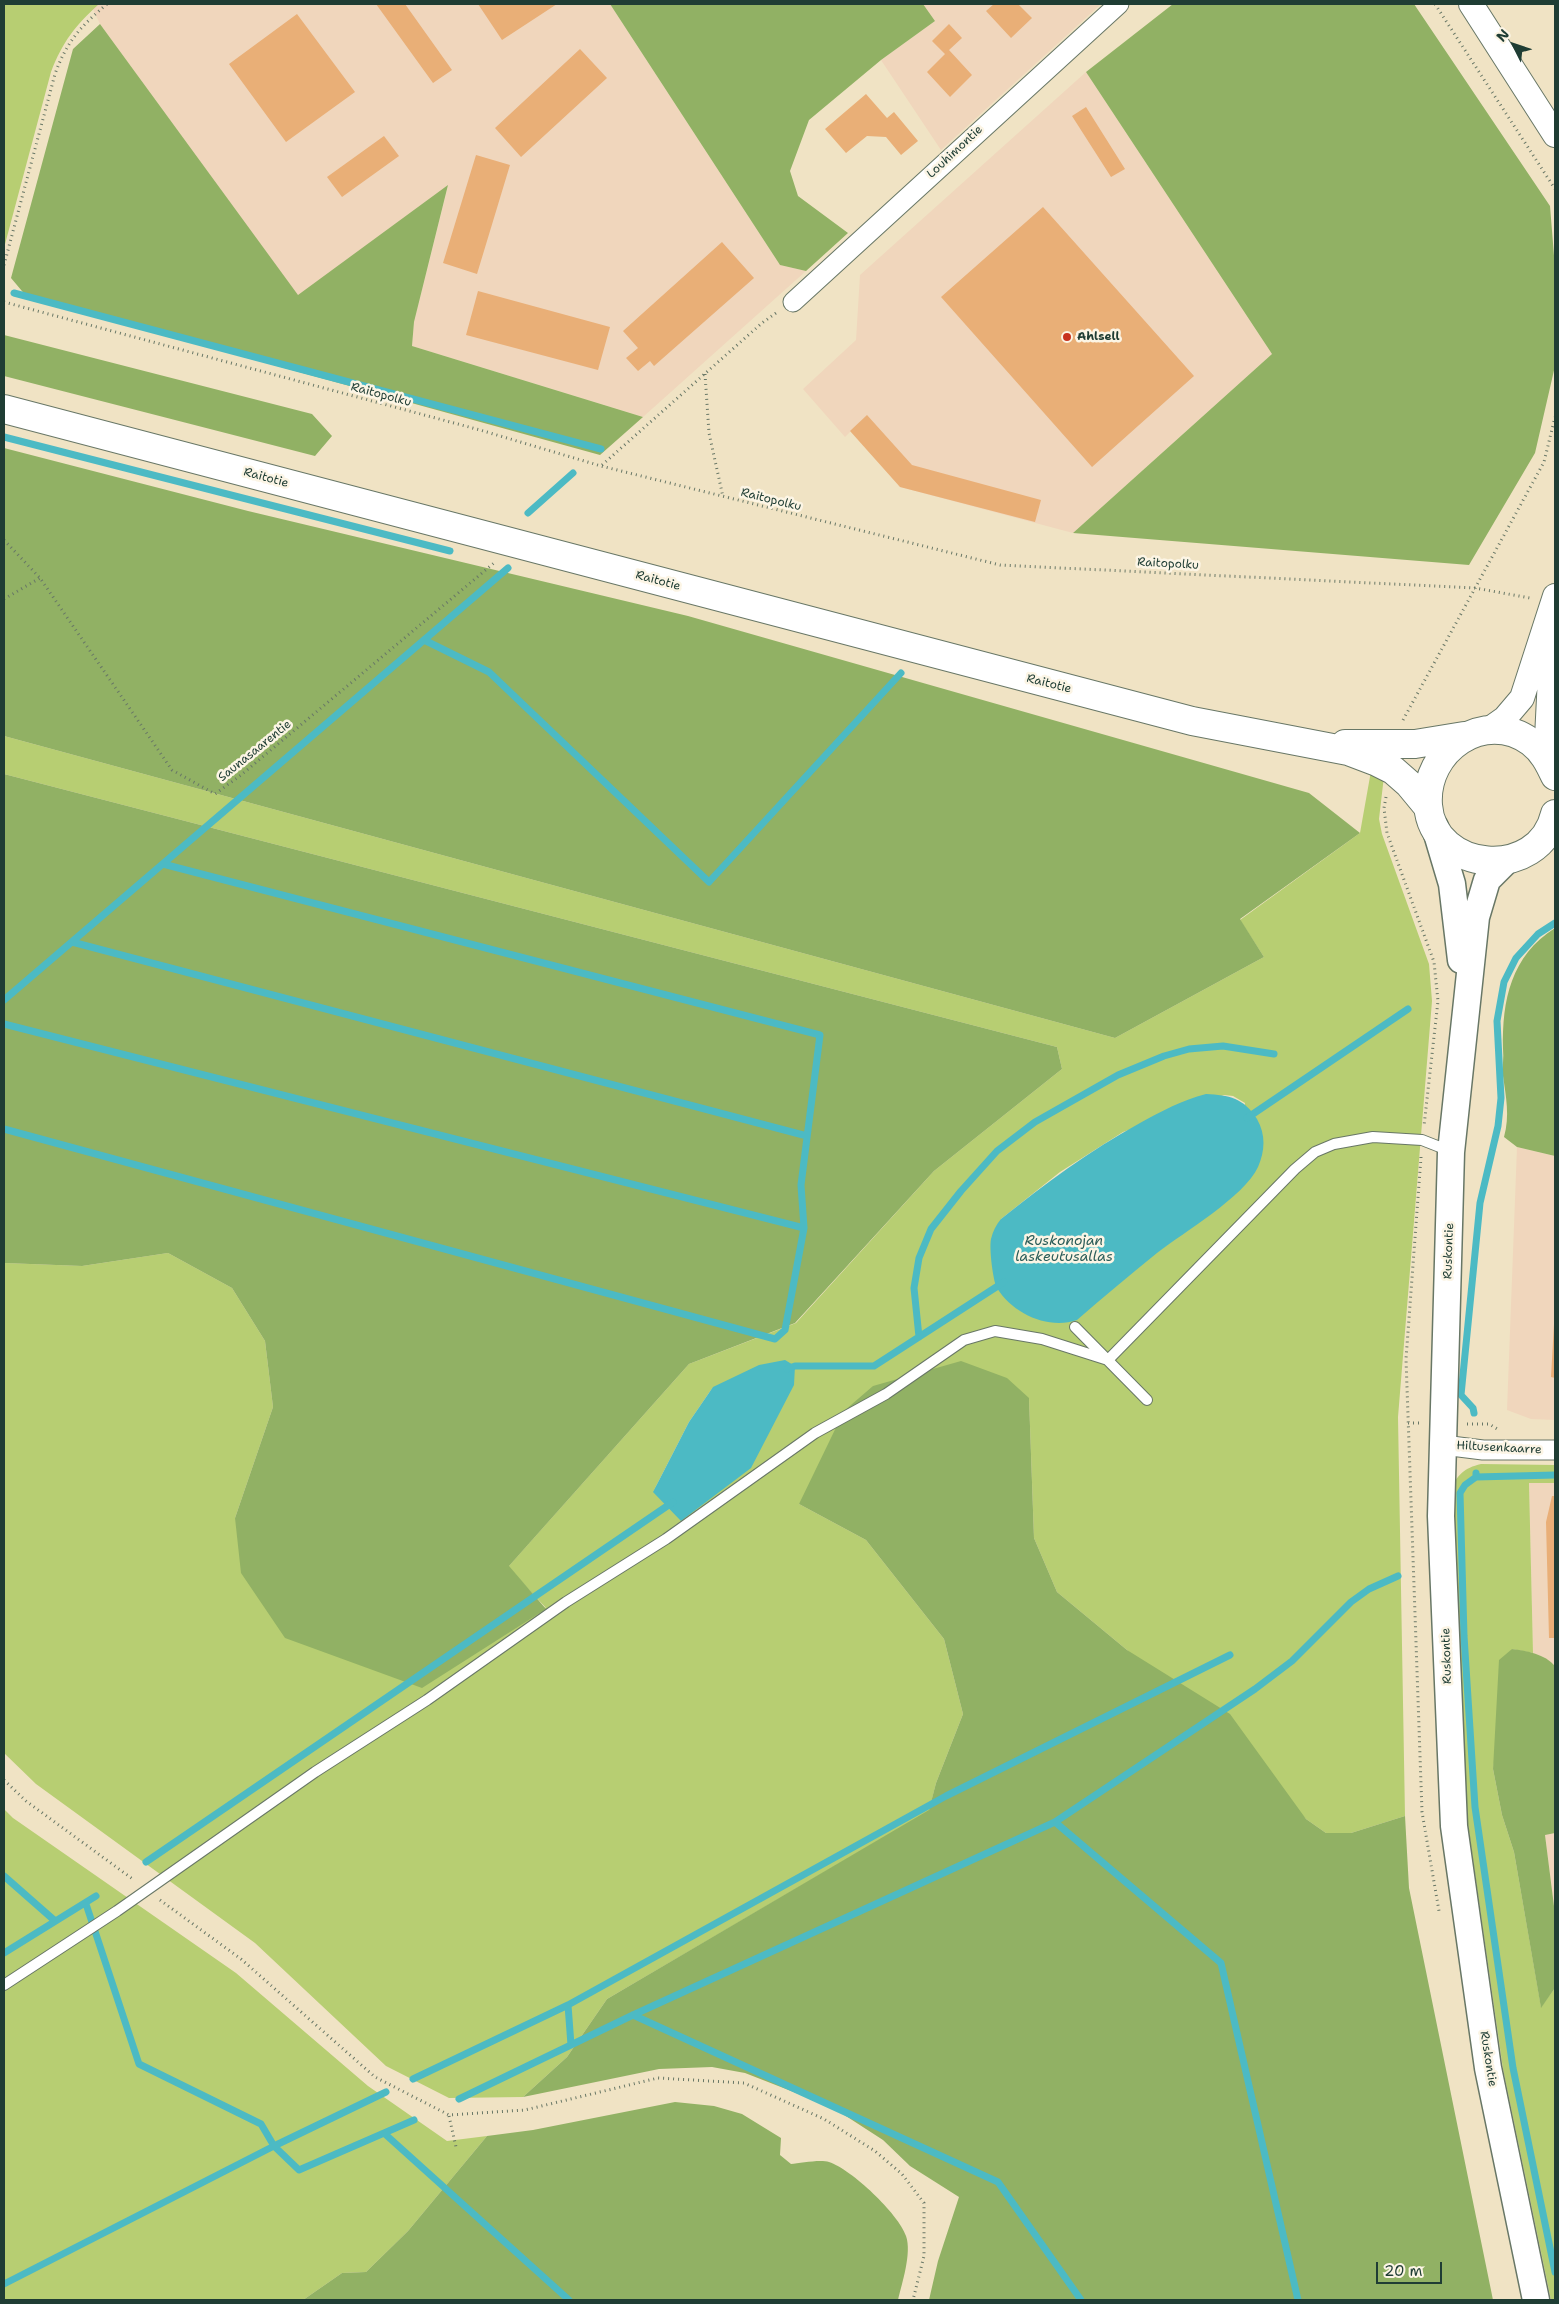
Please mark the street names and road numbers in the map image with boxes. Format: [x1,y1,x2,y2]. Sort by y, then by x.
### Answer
street label: Louhimontie [924,123,986,181]
street label: Raitopolku [349,380,413,410]
street label: Raitotie [242,465,290,491]
street label: Raitopolku [739,486,803,514]
street label: Raitopolku [1137,555,1199,573]
street label: Raitotie [634,568,682,594]
street label: Raitotie [1025,671,1073,697]
street label: Saunasaarentie [216,717,294,785]
street label: Ruskontie [1441,1223,1457,1279]
street label: Hiltusenkaarre [1456,1439,1542,1457]
street label: Ruskontie [1439,1628,1455,1684]
street label: Ruskontie [1476,2030,1500,2088]

